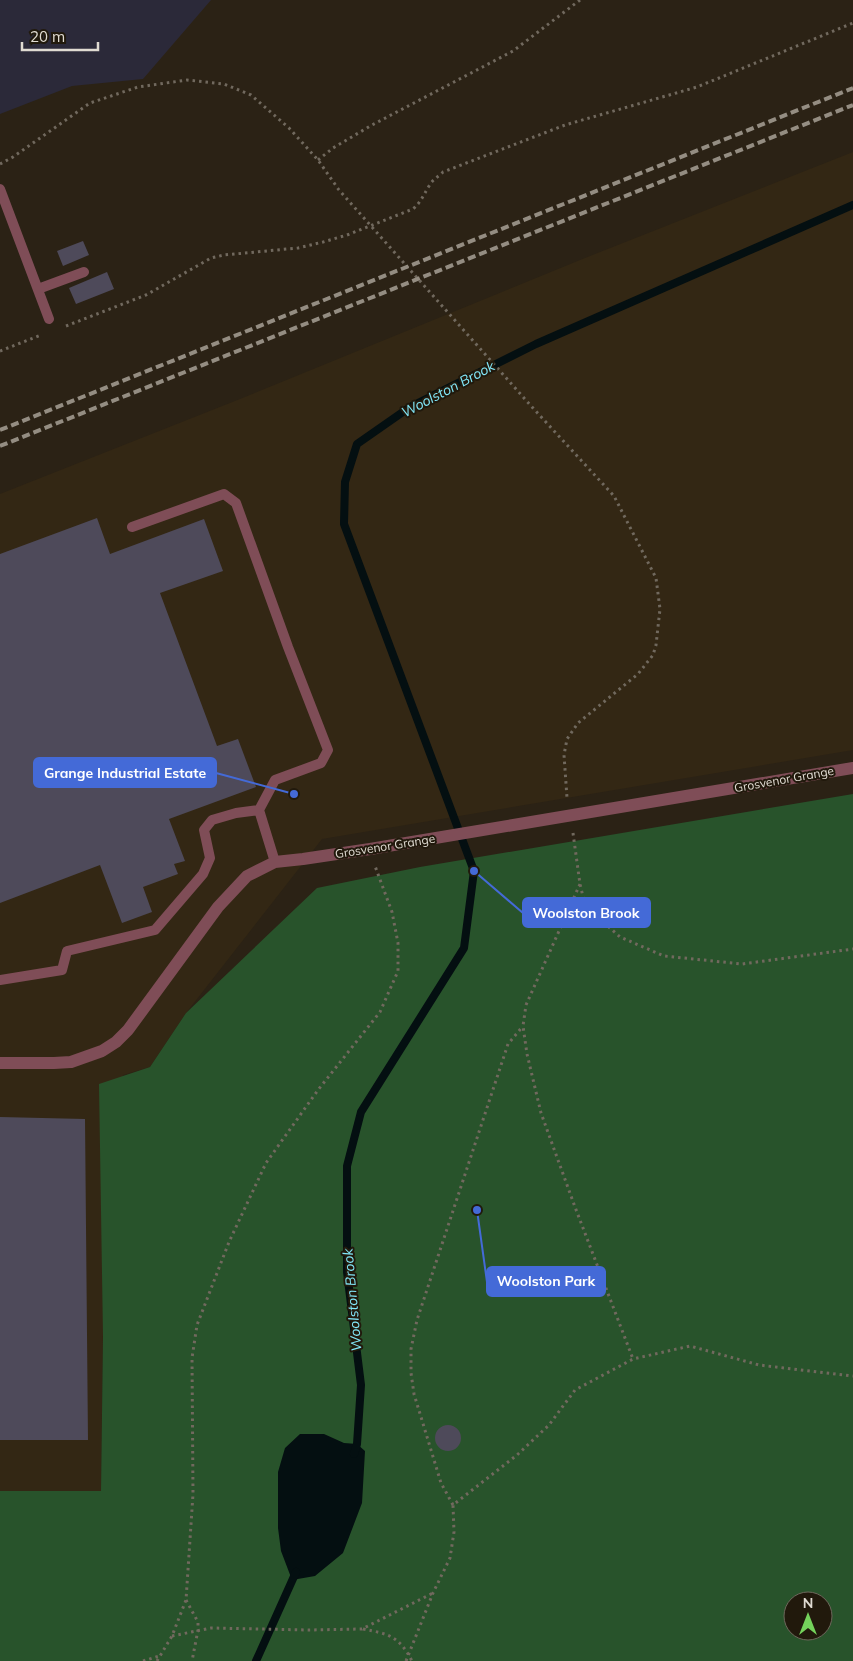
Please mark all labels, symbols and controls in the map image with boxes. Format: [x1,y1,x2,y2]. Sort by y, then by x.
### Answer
scale bar [22,20,99,52]
text: 20 m [30,27,65,46]
water label: Woolston Brook [398,356,499,421]
callout: Grange Industrial Estate [34,758,216,787]
street label: Grosvenor Grange [733,763,835,795]
text: Grange Industrial Estate [44,764,206,782]
street label: Grosvenor Grange [334,831,436,861]
callout: Woolston Brook [523,898,650,927]
text: Woolston Brook [532,904,640,922]
water label: Woolston Brook [338,1247,365,1352]
callout: Woolston Park [487,1267,605,1296]
text: Woolston Park [497,1272,596,1290]
north arrow [783,1591,833,1641]
text: N [803,1594,813,1612]

